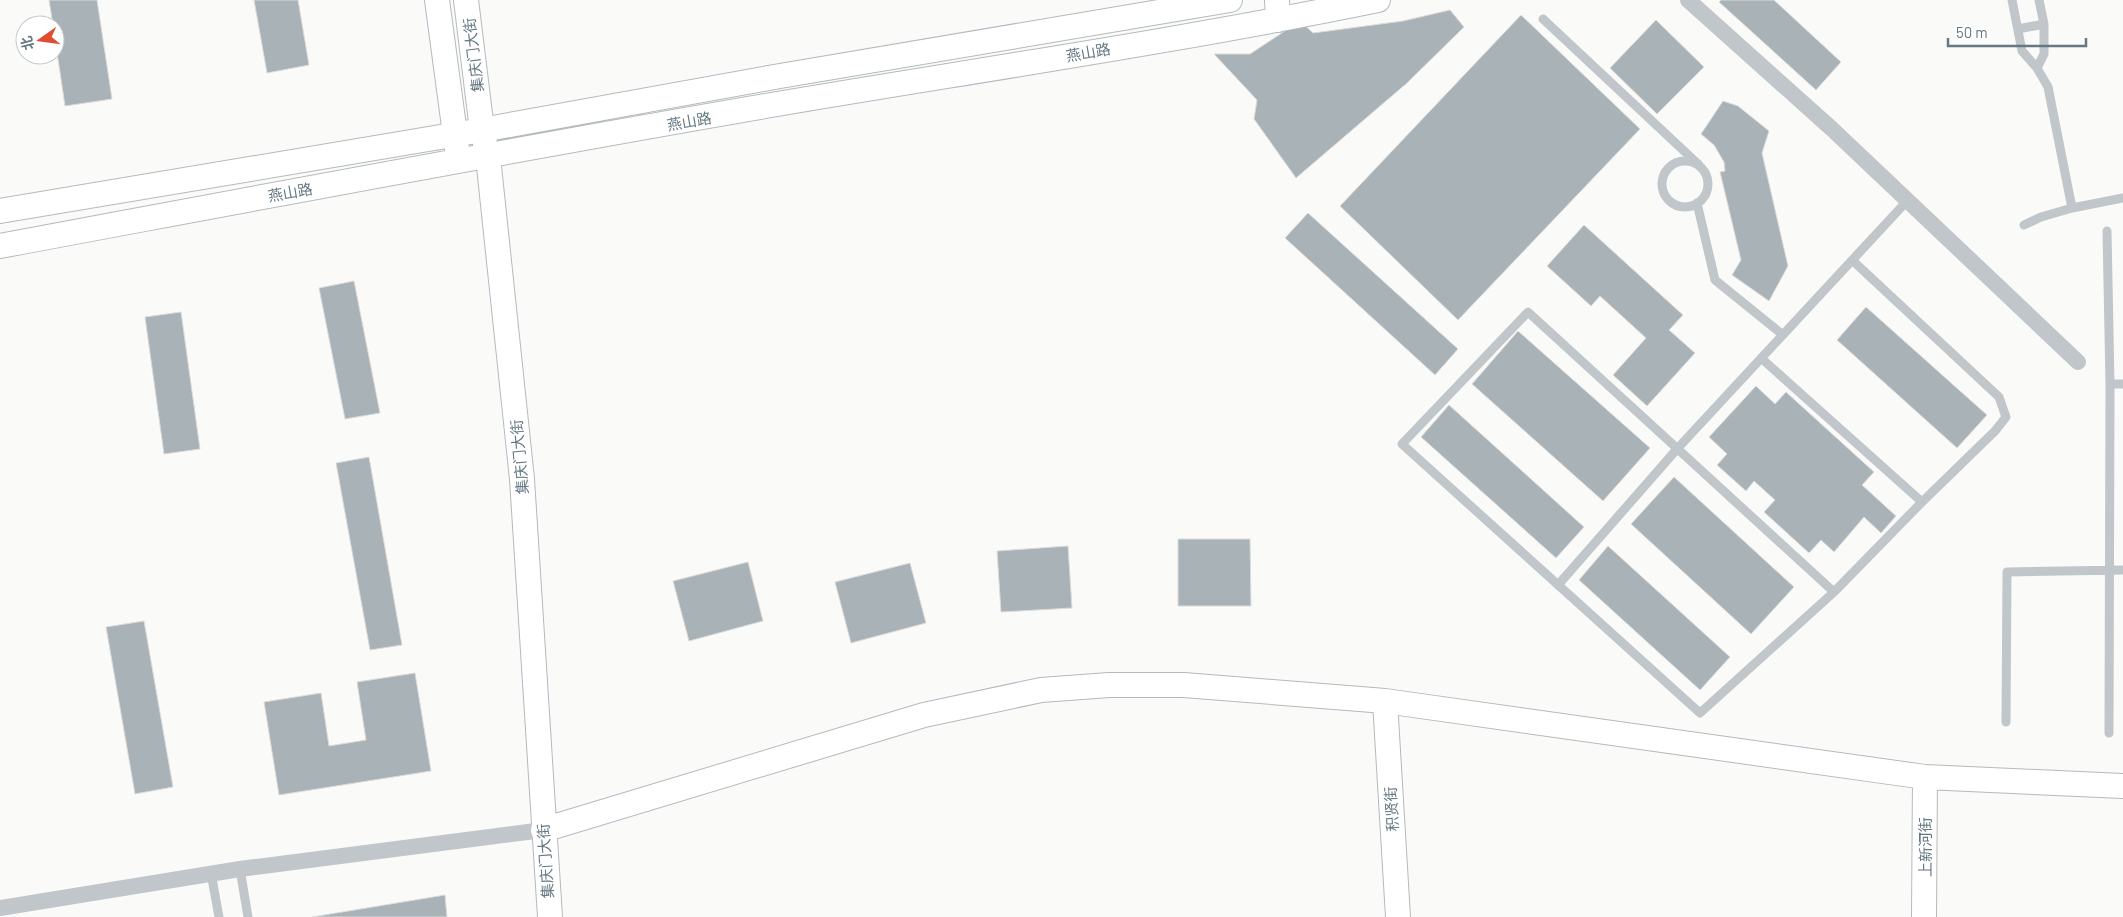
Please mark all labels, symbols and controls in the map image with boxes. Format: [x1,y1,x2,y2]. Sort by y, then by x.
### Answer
north arrow [15,15,65,65]
scale bar [1948,15,2086,47]
street label: 集庆门大街 [459,17,487,93]
text: 50 m [1956,23,1988,41]
text: 北 [17,34,37,52]
street label: 燕山路 [1064,39,1112,65]
street label: 燕山路 [665,108,713,134]
street label: 燕山路 [266,179,314,205]
street label: 集庆门大街 [507,419,531,495]
street label: 积贤街 [1381,786,1401,832]
street label: 上新河街 [1916,817,1934,877]
street label: 集庆门大街 [533,823,557,899]

